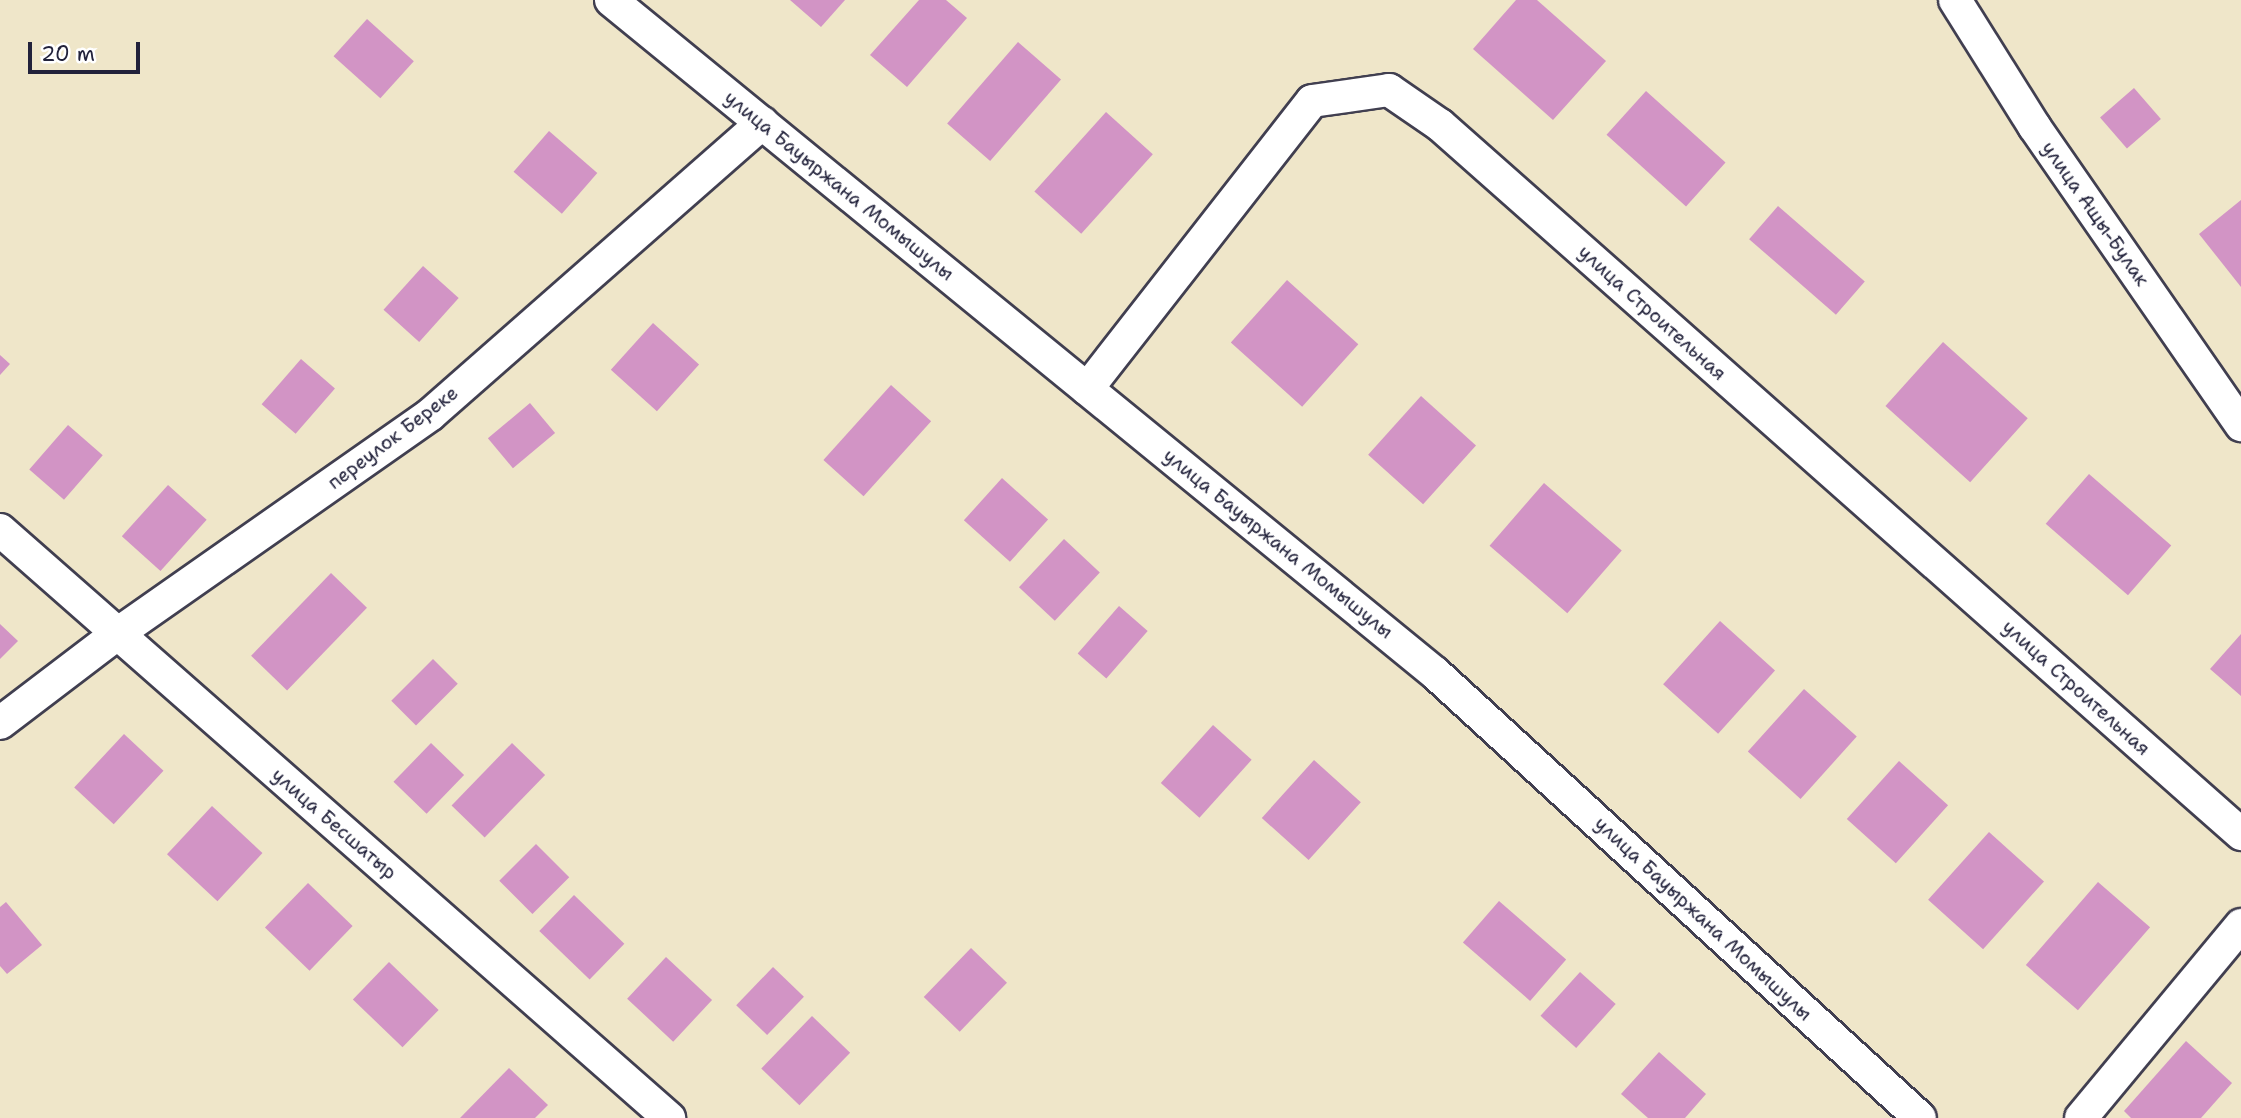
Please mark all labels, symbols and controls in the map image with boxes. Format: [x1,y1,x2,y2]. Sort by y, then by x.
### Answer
scale bar [32,28,144,72]
text: 20 m [41,40,95,68]
street label: улица Бауыржана Момышулы [720,86,958,286]
street label: улица Ащы-Булак [2037,137,2153,291]
street label: улица Строительная [1573,241,1731,385]
street label: переулок Береке [323,382,463,494]
street label: улица Бауыржана Момышулы [1159,444,1397,644]
street label: улица Строительная [1997,616,2155,760]
street label: улица Бесшатыр [267,764,401,884]
street label: улица Бауыржана Момышулы [1590,812,1816,1026]

